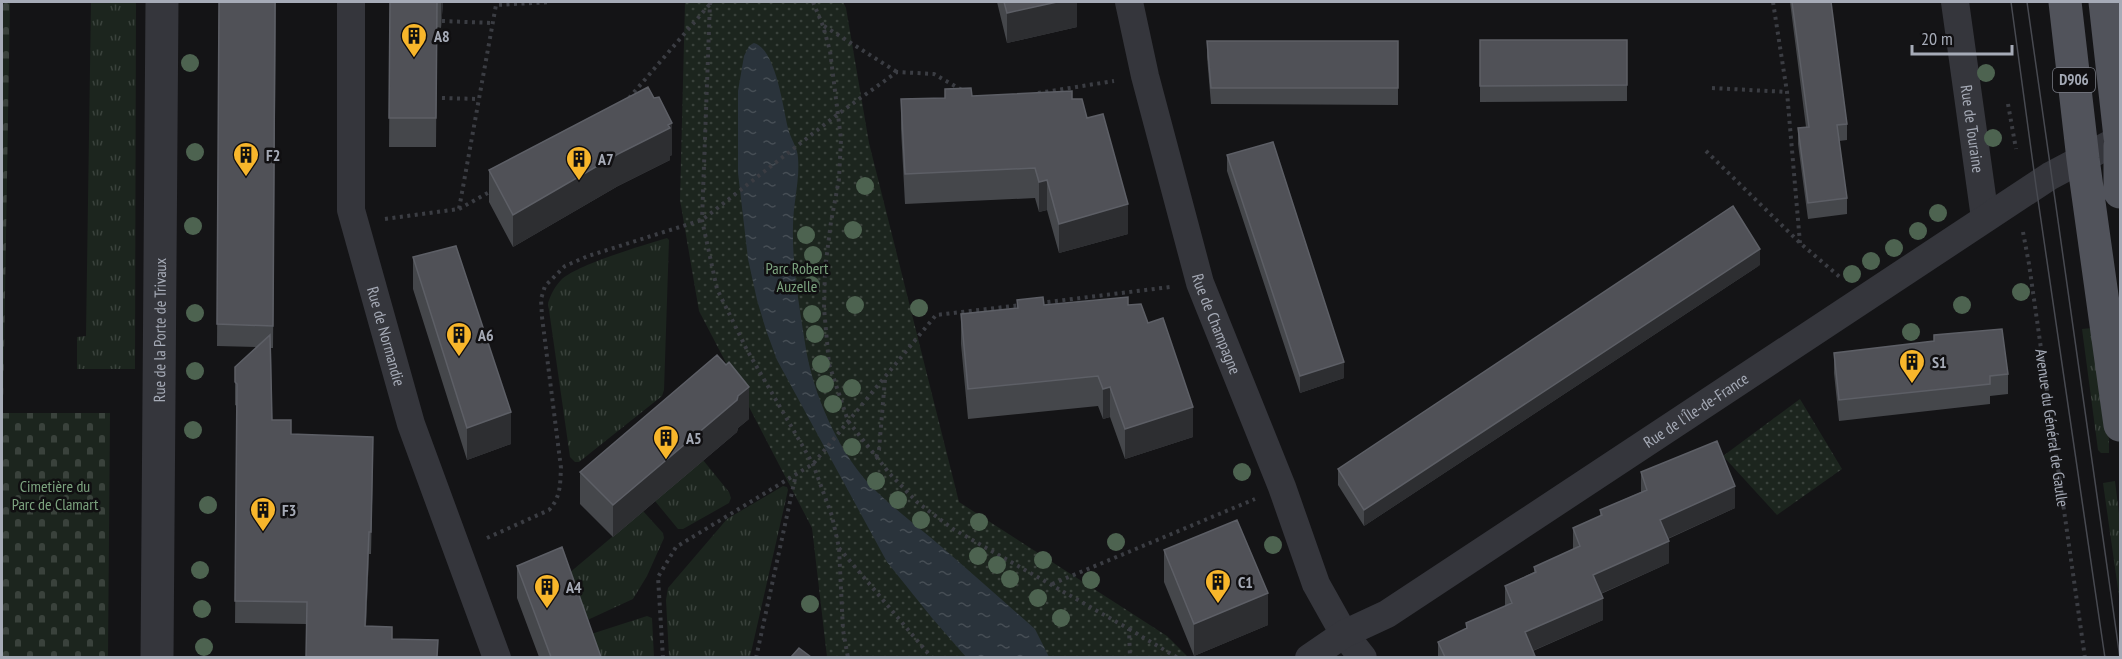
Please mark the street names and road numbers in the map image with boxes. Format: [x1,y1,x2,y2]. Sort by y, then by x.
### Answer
road number: D906 [2053,68,2095,92]
street label: Rue de Touraine [1957,84,1989,174]
street label: Rue de la Porte de Trivaux [149,257,170,402]
street label: Rue de Champagne [1188,271,1246,377]
street label: Rue de Normandie [363,284,410,388]
street label: Avenue du Général de Gaulle [2031,347,2073,508]
street label: Rue de l'Île-de-France [1640,368,1752,452]

